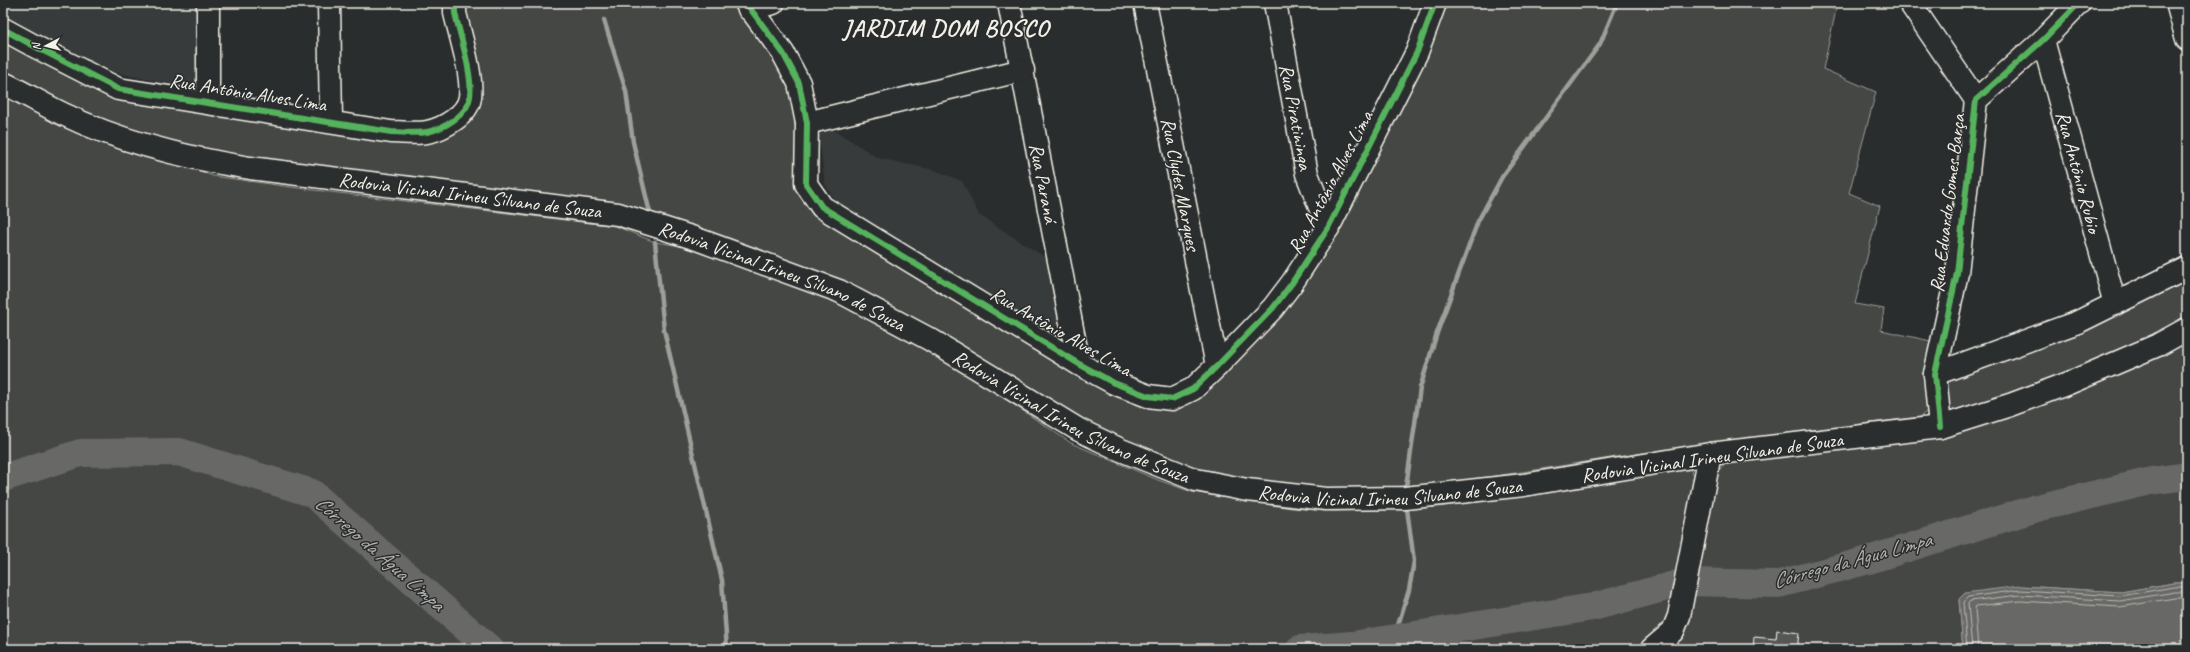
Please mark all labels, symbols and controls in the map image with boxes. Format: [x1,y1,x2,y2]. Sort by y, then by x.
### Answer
district label: JARDIM DOM BOSCO [841,13,1051,43]
north arrow [26,26,66,66]
text: N [28,41,43,51]
street label: Rua Piratininga [1274,62,1318,173]
street label: Rua Antônio Alves Lima [168,68,330,118]
street label: Rua Antônio Alves Lima [1282,105,1380,258]
street label: Rua Antônio Rubio [2050,109,2107,238]
street label: Rua Eduardo Gomes Barça [1924,111,1971,294]
street label: Rua Clydes Marques [1155,116,1206,255]
street label: Rua Paraná [1024,141,1064,227]
street label: Rodovia Vicinal Irineu Silvano de Souza [337,167,604,224]
street label: Rodovia Vicinal Irineu Silvano de Souza [655,216,911,338]
street label: Rua Antônio Alves Lima [986,281,1137,383]
street label: Rodovia Vicinal Irineu Silvano de Souza [948,344,1194,490]
street label: Rodovia Vicinal Irineu Silvano de Souza [1580,426,1847,488]
street label: Rodovia Vicinal Irineu Silvano de Souza [1257,473,1525,512]
water label: Córrego da Água Limpa [310,490,452,618]
water label: Córrego da Água Limpa [1770,526,1936,594]

